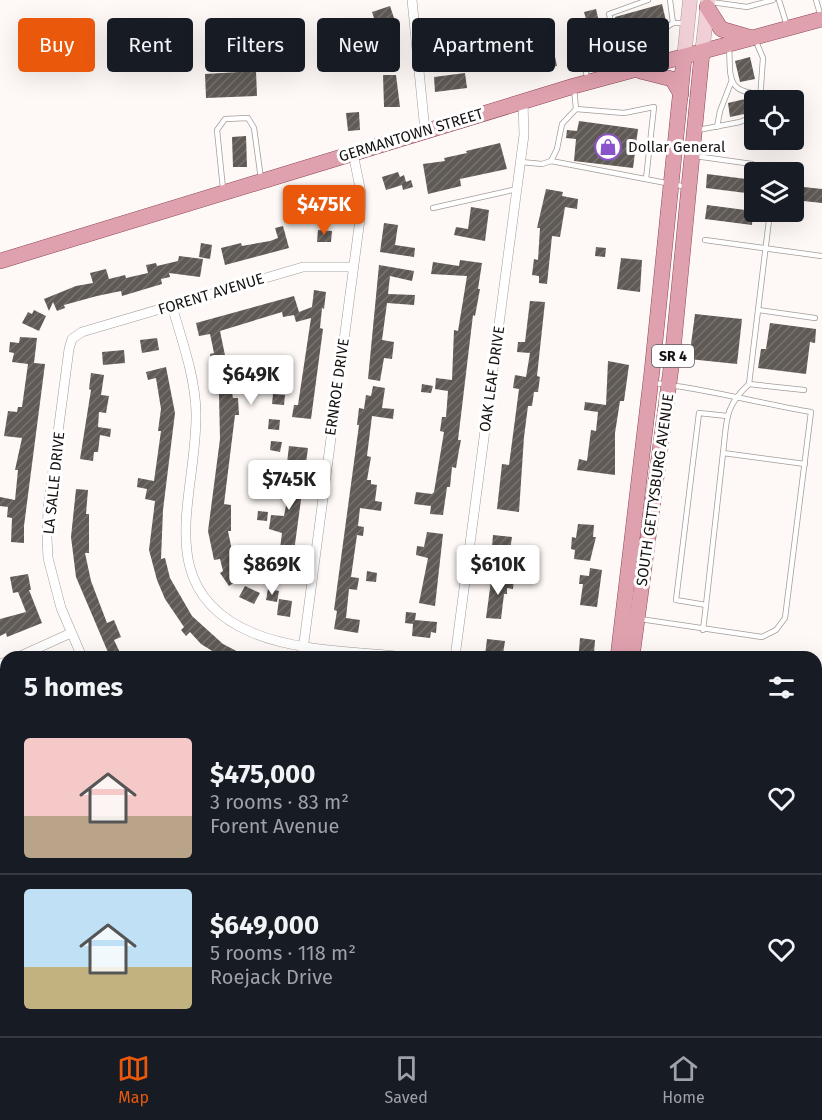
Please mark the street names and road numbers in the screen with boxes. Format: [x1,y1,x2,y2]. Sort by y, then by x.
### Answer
street label: GERMANTOWN STREET [337,104,485,166]
street label: FORENT AVENUE [156,269,266,319]
street label: OAK LEAF DRIVE [476,325,508,433]
street label: ERNROE DRIVE [321,337,353,437]
road number: SR 4 [652,345,694,367]
street label: SOUTH GETTYSBURG AVENUE [633,393,677,587]
street label: LA SALLE DRIVE [40,431,68,535]

